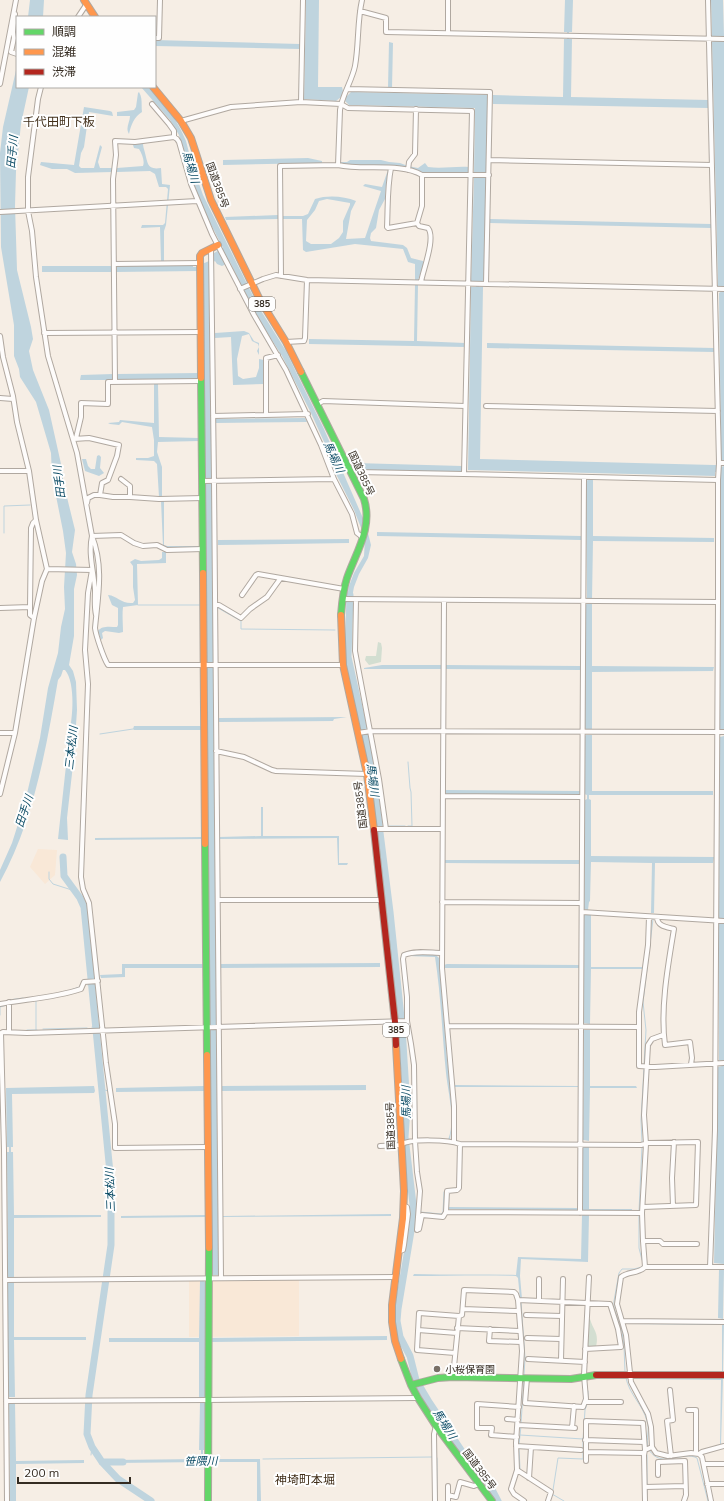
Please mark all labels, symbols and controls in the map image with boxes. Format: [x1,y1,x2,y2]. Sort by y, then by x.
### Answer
legend [16,16,156,88]
text: 順調 [52,24,76,39]
text: 混雑 [52,44,76,59]
text: 渋滞 [52,64,76,79]
district label: 千代田町下板 [23,114,95,129]
water label: 田手川 [4,134,20,169]
water label: 馬場川 [180,149,203,186]
street label: 国道385号 [203,160,232,210]
road number: 385 [249,297,275,311]
water label: 馬場川 [321,439,348,476]
street label: 国道385号 [346,449,378,498]
water label: 田手川 [50,464,68,499]
water label: 三本松川 [62,724,80,771]
water label: 馬場川 [364,763,382,798]
street label: 国道385号 [351,780,370,830]
water label: 田手川 [12,792,36,829]
road number: 385 [383,1023,409,1037]
water label: 馬場川 [399,1084,413,1119]
street label: 国道385号 [383,1102,398,1150]
water label: 三本松川 [102,1167,118,1212]
place label: 小桜保育園 [445,1363,495,1376]
marker: 小桜保育園 [432,1364,442,1374]
water label: 馬場川 [430,1406,460,1443]
street label: 国道385号 [460,1446,499,1492]
water label: 笹隈川 [184,1454,219,1468]
scale bar [18,1459,130,1485]
text: 200 m [24,1465,59,1480]
district label: 神埼町本堀 [275,1472,335,1487]

